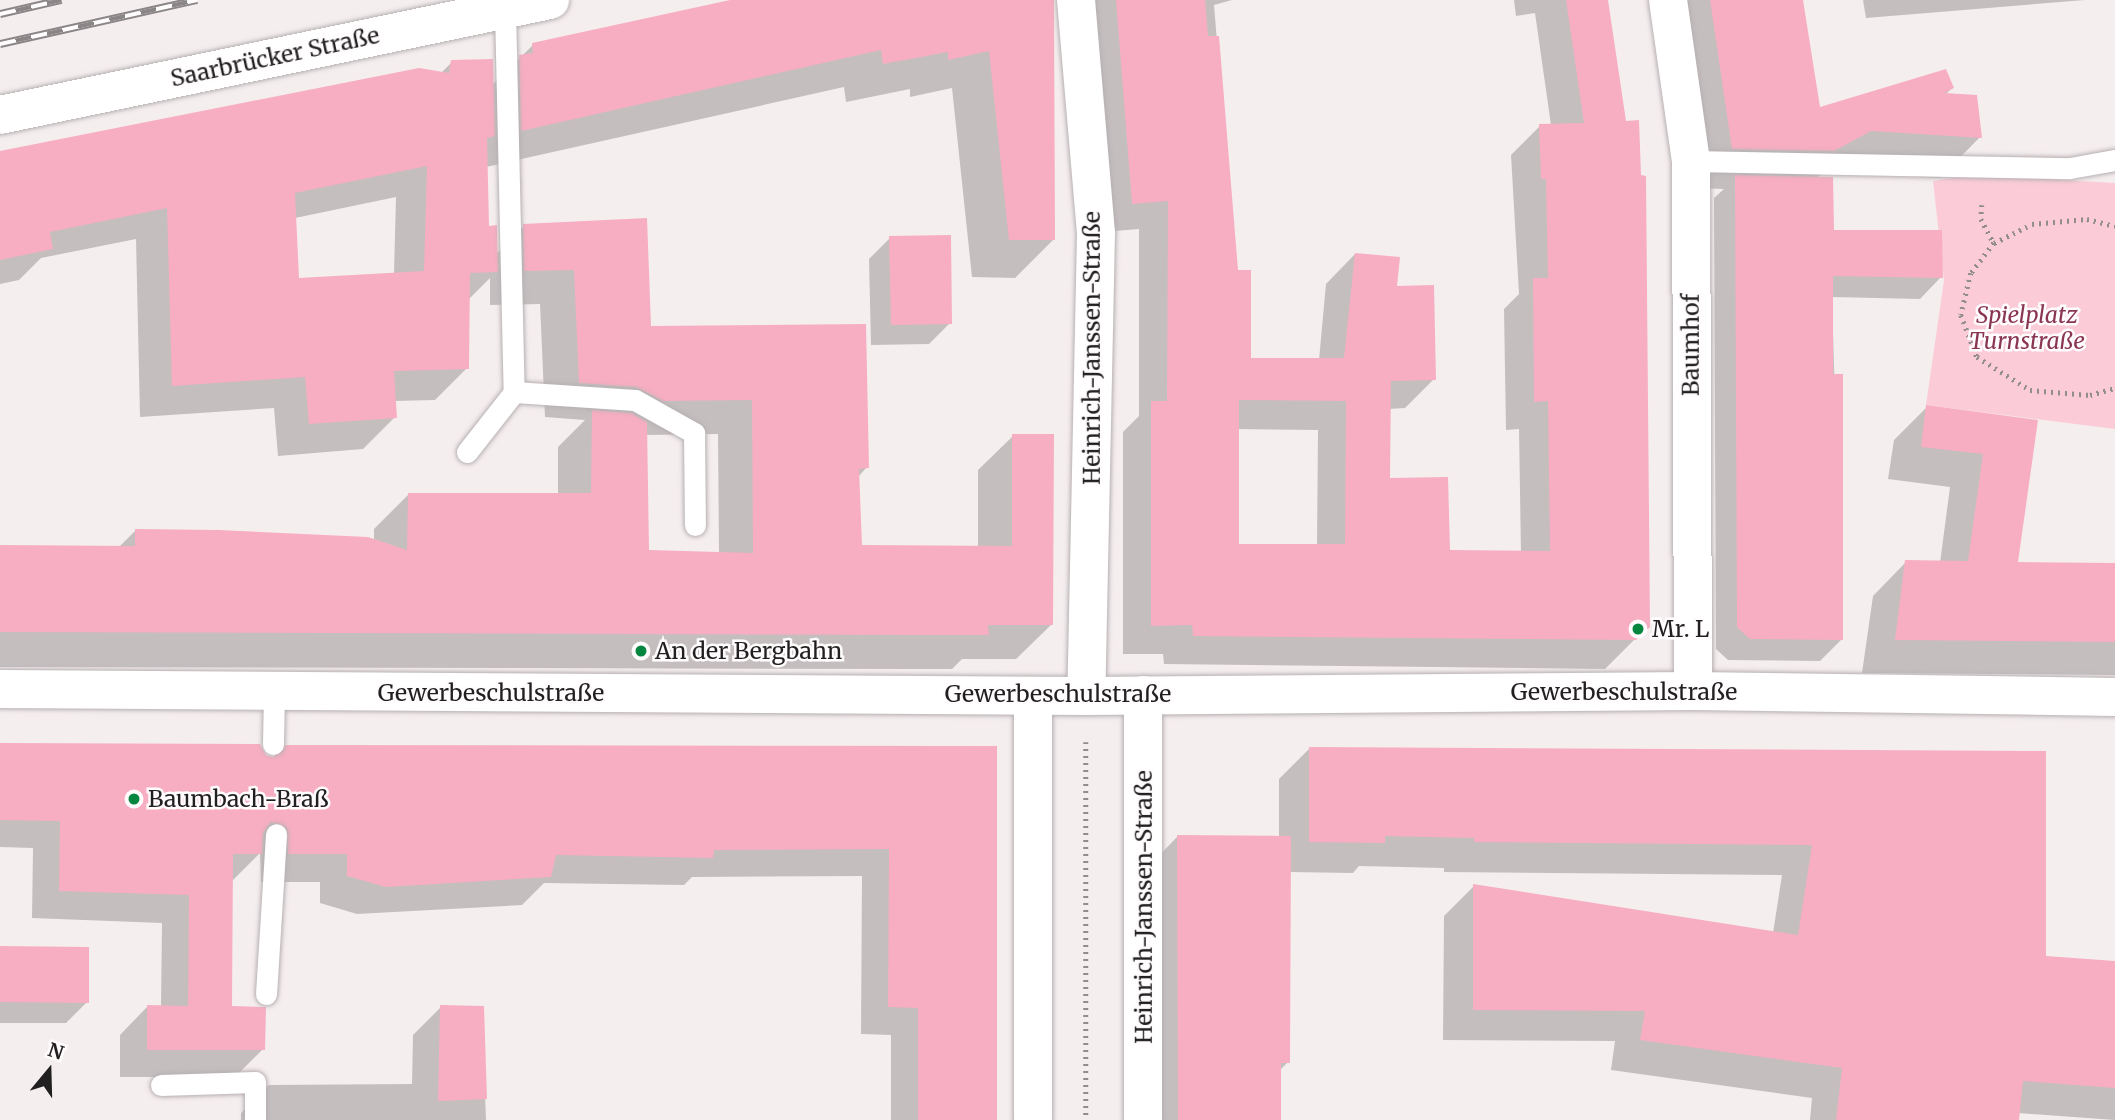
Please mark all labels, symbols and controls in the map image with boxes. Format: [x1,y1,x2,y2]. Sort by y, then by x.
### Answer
street label: Saarbrücker Straße [168,21,382,93]
street label: Heinrich-Janssen-Straße [1078,211,1106,485]
street label: Baumhof [1677,294,1705,396]
park label: Spielplatz Turnstraße [1969,301,2085,355]
place label: Mr. L [1652,615,1709,643]
marker: Mr. L [1630,621,1646,637]
place label: An der Bergbahn [655,637,842,665]
marker: An der Bergbahn [633,643,649,659]
street label: Gewerbeschulstraße [1511,678,1737,706]
street label: Gewerbeschulstraße [378,679,604,707]
street label: Gewerbeschulstraße [945,680,1171,708]
street label: Heinrich-Janssen-Straße [1130,770,1158,1044]
place label: Baumbach-Braß [148,785,328,813]
marker: Baumbach-Braß [126,791,142,807]
north arrow [14,1036,84,1106]
text: N [45,1037,67,1065]

